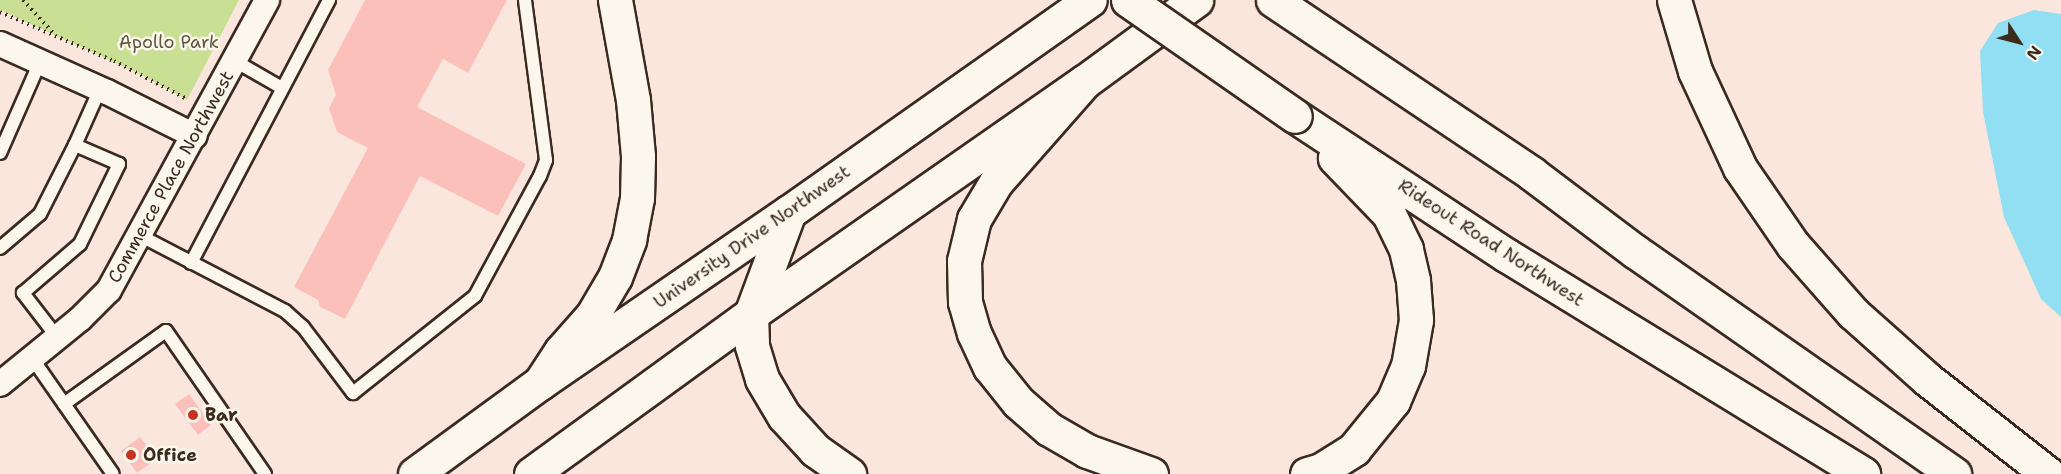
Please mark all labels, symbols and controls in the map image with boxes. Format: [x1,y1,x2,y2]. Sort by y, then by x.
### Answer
north arrow [1989,12,2049,72]
park label: Apollo Park [119,31,219,53]
text: N [2022,42,2046,64]
street label: Commerce Place Northwest [104,67,238,287]
street label: University Drive Northwest [650,161,854,313]
street label: Rideout Road Northwest [1394,175,1588,311]
place label: Bar [205,404,238,426]
marker: Bar [186,408,200,422]
place label: Office [143,444,197,466]
marker: Office [124,448,138,462]

